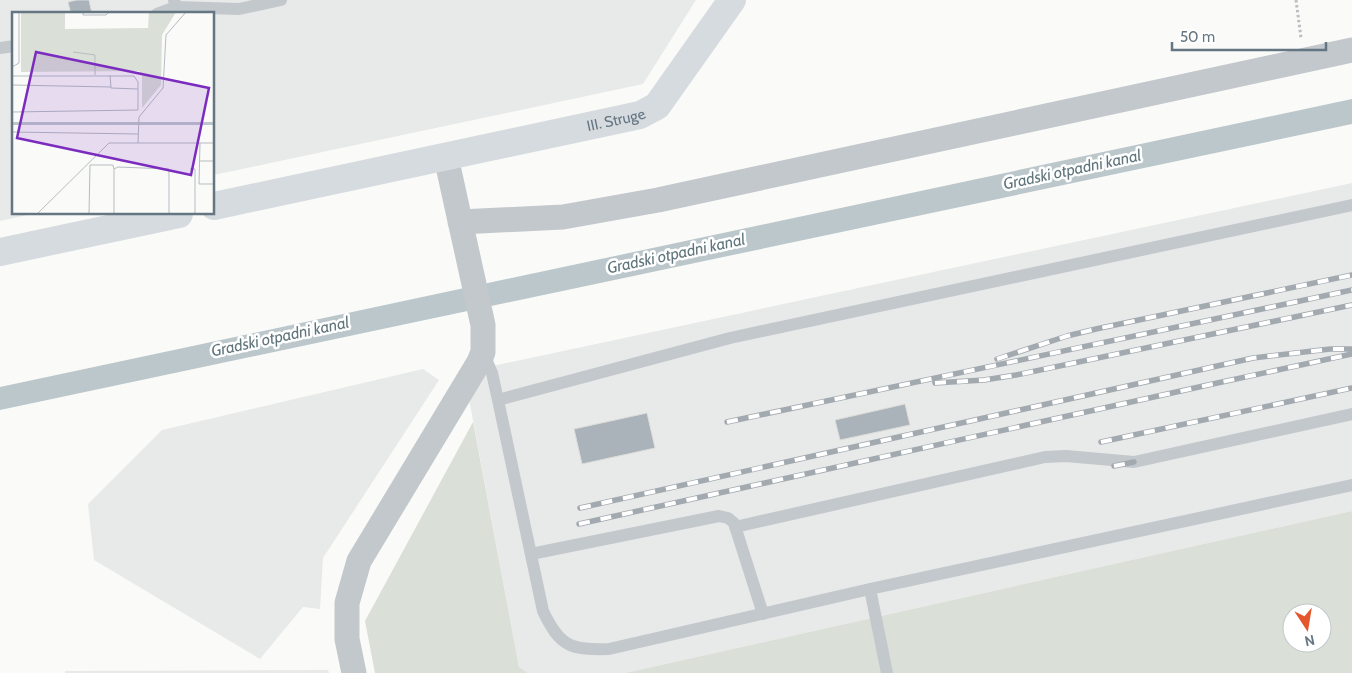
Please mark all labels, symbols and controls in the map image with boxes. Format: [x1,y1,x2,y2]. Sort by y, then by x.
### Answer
inset map [12,12,215,215]
scale bar [1172,20,1326,52]
text: 50 m [1180,28,1215,46]
street label: III. Struge [585,105,649,135]
water label: Gradski otpadni kanal [1001,146,1143,193]
water label: Gradski otpadni kanal [605,230,747,277]
water label: Gradski otpadni kanal [209,313,351,360]
north arrow [1282,603,1332,653]
text: N [1303,631,1316,651]

